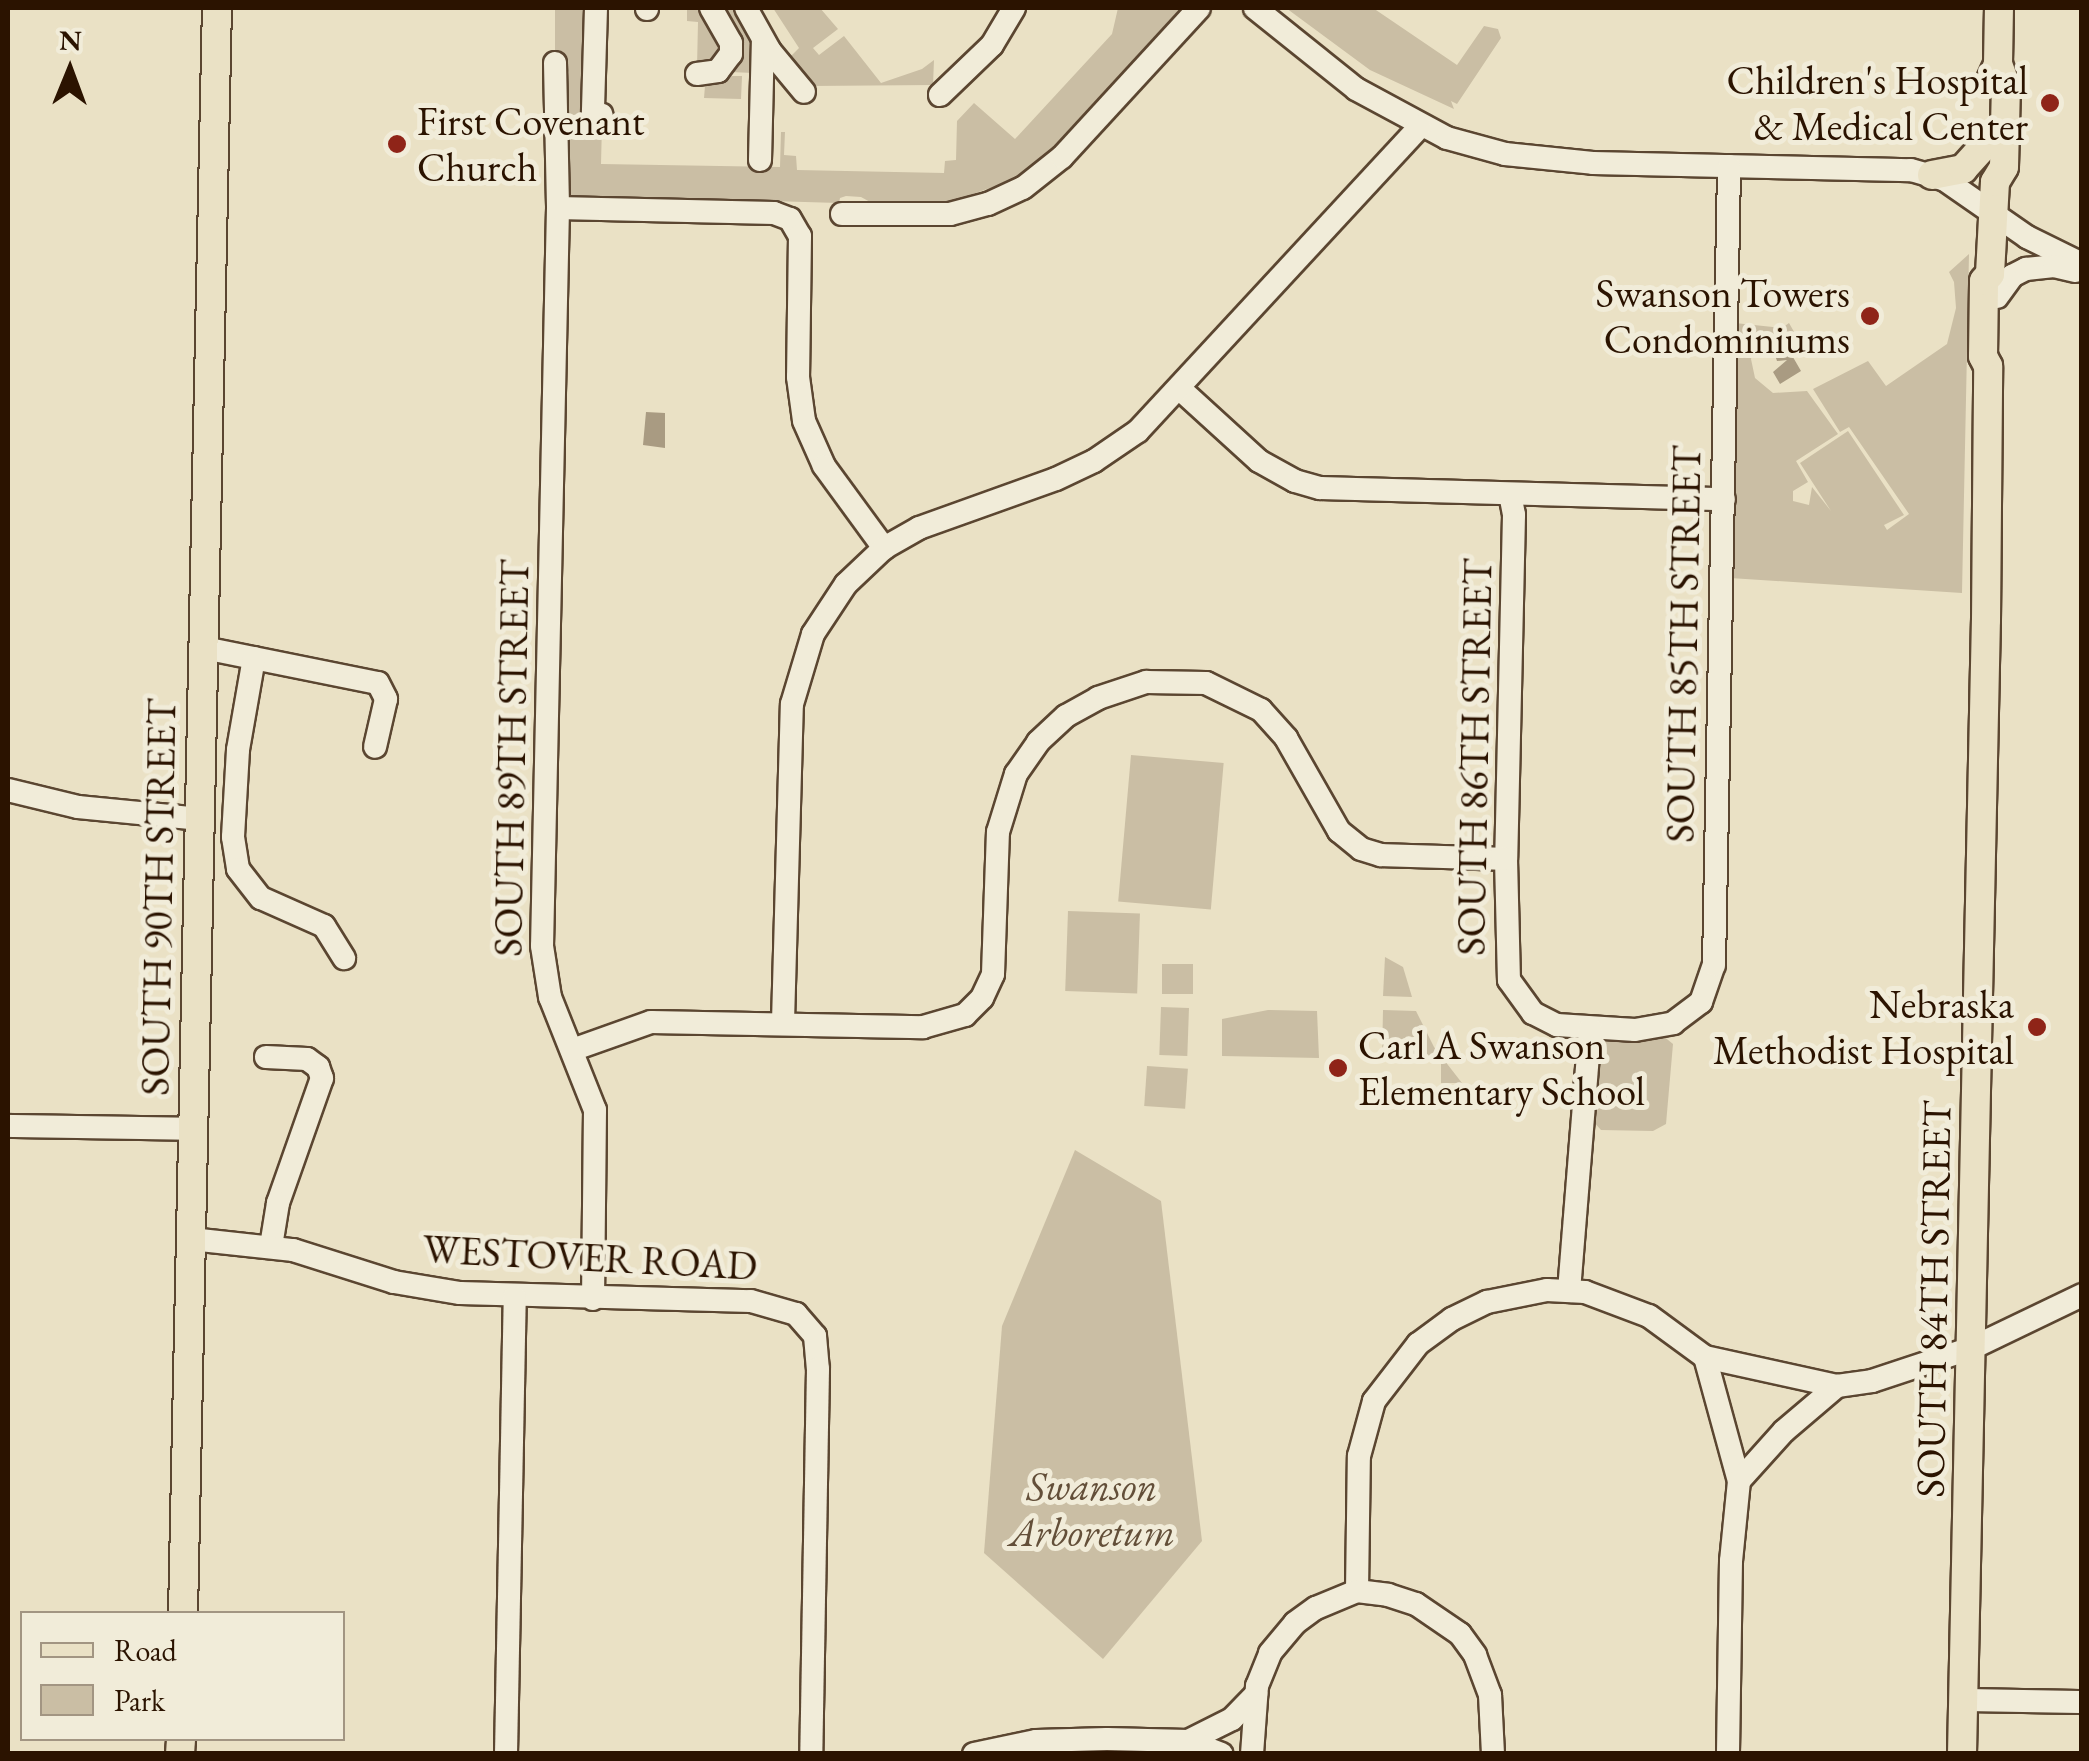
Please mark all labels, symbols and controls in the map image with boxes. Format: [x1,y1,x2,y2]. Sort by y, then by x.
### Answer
north arrow [20,20,120,120]
text: N [59,22,82,58]
place label: Children's Hospital & Medical Center [1727,56,2028,150]
marker: Children's Hospital & Medical Center [2037,90,2063,116]
place label: First Covenant Church [417,97,645,191]
marker: First Covenant Church [386,133,408,155]
place label: Swanson Towers Condominiums [1596,269,1850,363]
marker: Swanson Towers Condominiums [1859,305,1881,327]
street label: SOUTH 85TH STREET [1656,445,1710,843]
street label: SOUTH 86TH STREET [1447,558,1501,956]
street label: SOUTH 89TH STREET [484,559,538,957]
street label: SOUTH 90TH STREET [131,698,185,1096]
place label: Nebraska Methodist Hospital [1713,980,2014,1074]
marker: Nebraska Methodist Hospital [2024,1014,2050,1040]
place label: Carl A Swanson Elementary School [1358,1021,1645,1115]
marker: Carl A Swanson Elementary School [1327,1057,1349,1079]
street label: SOUTH 84TH STREET [1906,1100,1960,1498]
street label: WESTOVER ROAD [422,1224,758,1290]
park label: Swanson Arboretum [1009,1462,1175,1556]
legend [20,1611,345,1741]
text: Road [114,1631,177,1670]
text: Park [114,1681,165,1720]

